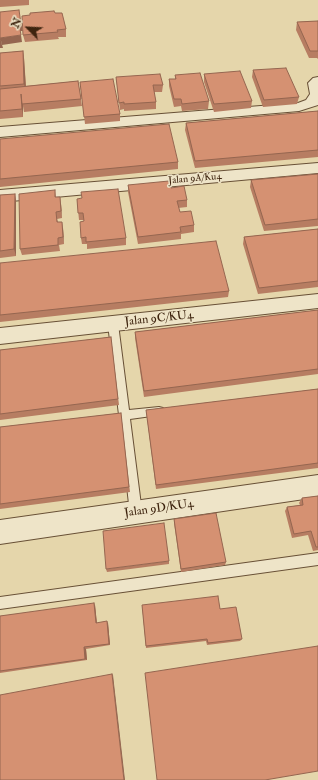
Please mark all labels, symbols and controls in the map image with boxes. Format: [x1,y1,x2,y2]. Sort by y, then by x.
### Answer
north arrow [8,8,48,48]
text: N [9,16,25,30]
street label: Jalan 9A/Ku4 [168,171,222,187]
street label: Jalan 9C/KU4 [124,308,194,330]
street label: Jalan 9D/KU4 [123,497,195,521]

